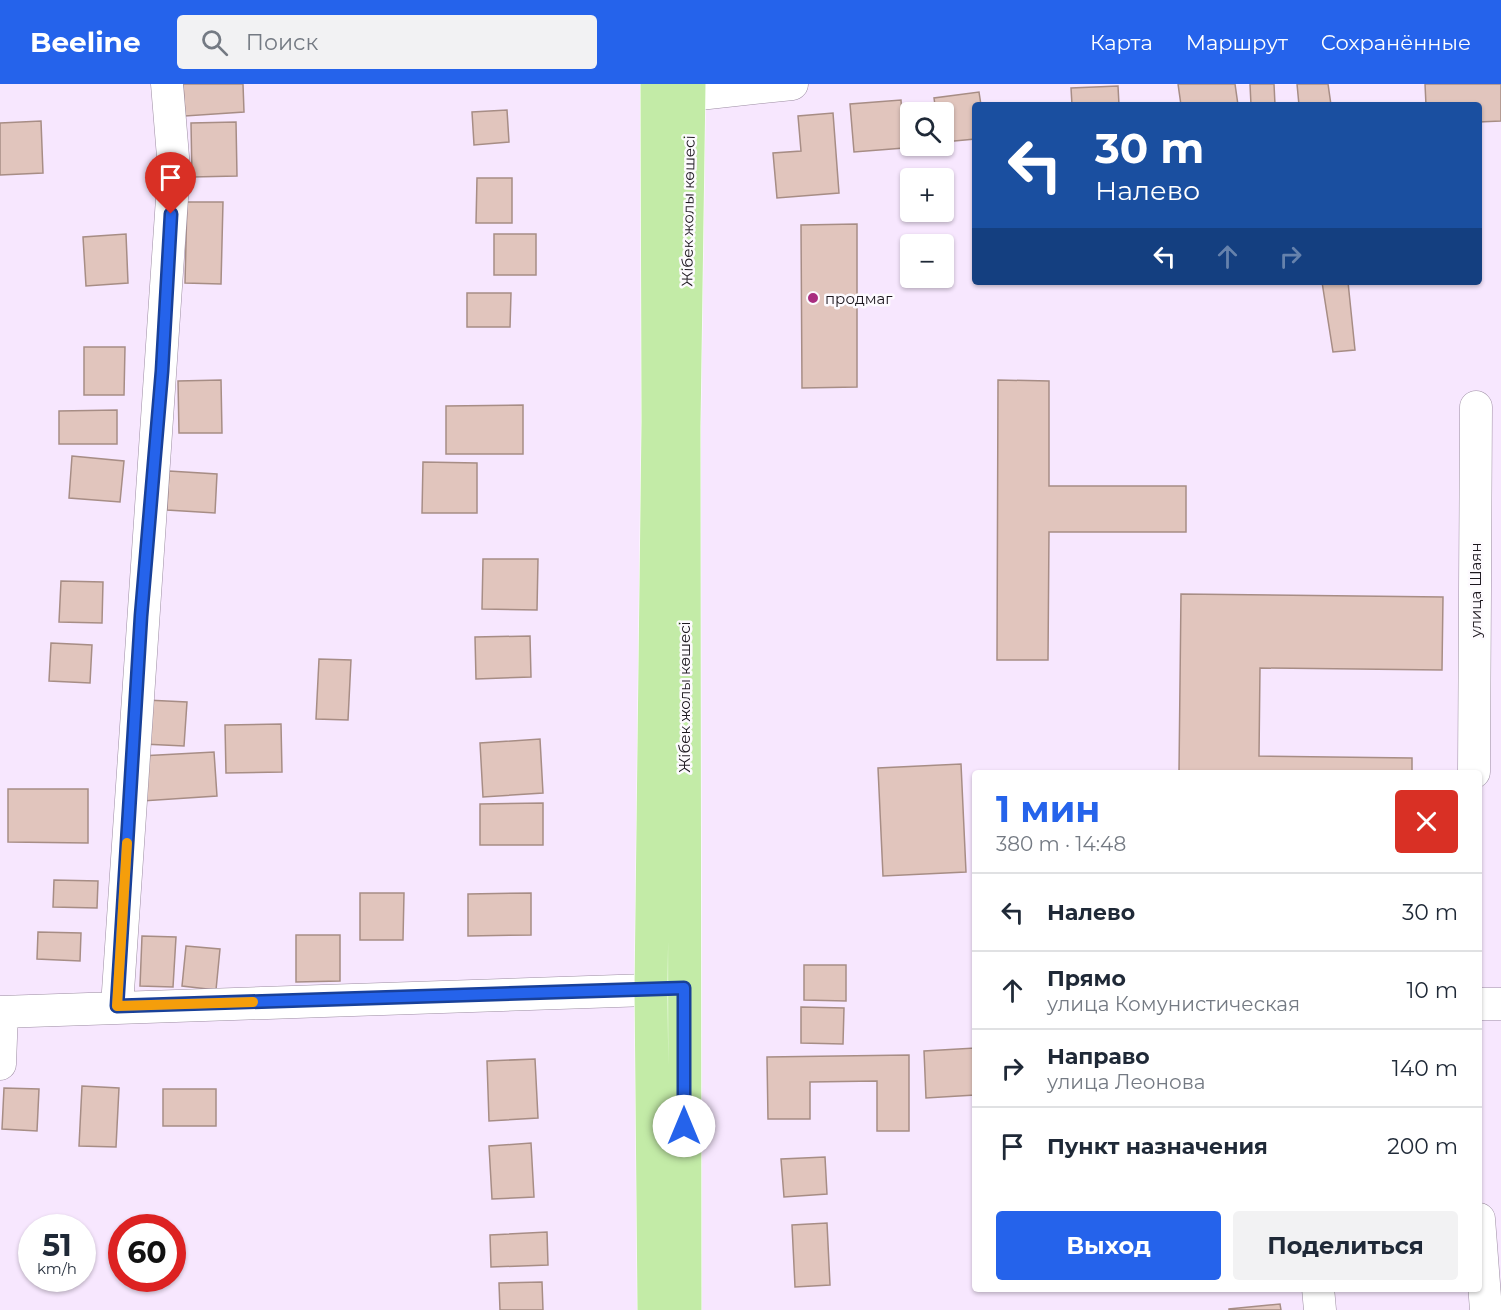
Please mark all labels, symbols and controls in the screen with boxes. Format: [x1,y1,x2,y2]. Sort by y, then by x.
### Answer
search box [177,15,597,69]
text: Beeline [30,25,141,59]
icon: search [198,26,231,59]
text: Поиск [246,29,318,56]
text: Карта [1090,30,1153,55]
text: Маршрут [1186,30,1288,55]
text: Сохранённые [1321,30,1471,55]
map controls [900,102,954,288]
button: search [900,102,954,156]
text: 30 m [1095,122,1204,174]
icon: left [996,126,1074,204]
street label: Жібек жолы көшесі [677,135,699,287]
pin [145,152,196,214]
icon: arrive [154,161,187,194]
button: + [900,168,954,222]
text: Налево [1095,174,1200,207]
button: − [900,234,954,288]
icon: left [1148,240,1181,273]
icon: ahead [1211,240,1244,273]
icon: right [1274,240,1307,273]
place label: продмаг [825,289,893,308]
marker: продмаг [806,291,820,305]
street label: улица Шаян [1466,542,1485,639]
street label: Жібек жолы көшесі [675,621,694,773]
text: 1 мин [996,787,1100,831]
button: close [1395,790,1458,853]
text: 380 m · 14:48 [996,832,1126,856]
icon: left [996,896,1029,929]
text: Налево [1047,899,1135,926]
text: 30 m [1402,899,1458,926]
text: Прямо [1047,965,1126,992]
icon: ahead [996,974,1029,1007]
text: 10 m [1406,977,1458,1004]
text: улица Комунистическая [1047,992,1300,1016]
text: Направо [1047,1043,1150,1070]
icon: right [996,1052,1029,1085]
text: 140 m [1392,1055,1458,1082]
text: улица Леонова [1047,1070,1206,1094]
position arrow [652,1094,716,1158]
icon: arrive [996,1130,1029,1163]
text: Пункт назначения [1047,1133,1268,1160]
text: 200 m [1387,1133,1458,1160]
button: Выход [996,1211,1221,1280]
button: Поделиться [1233,1211,1458,1280]
speed limit sign: 60 [108,1214,186,1292]
text: 51 [42,1227,72,1264]
text: km/h [37,1259,77,1278]

